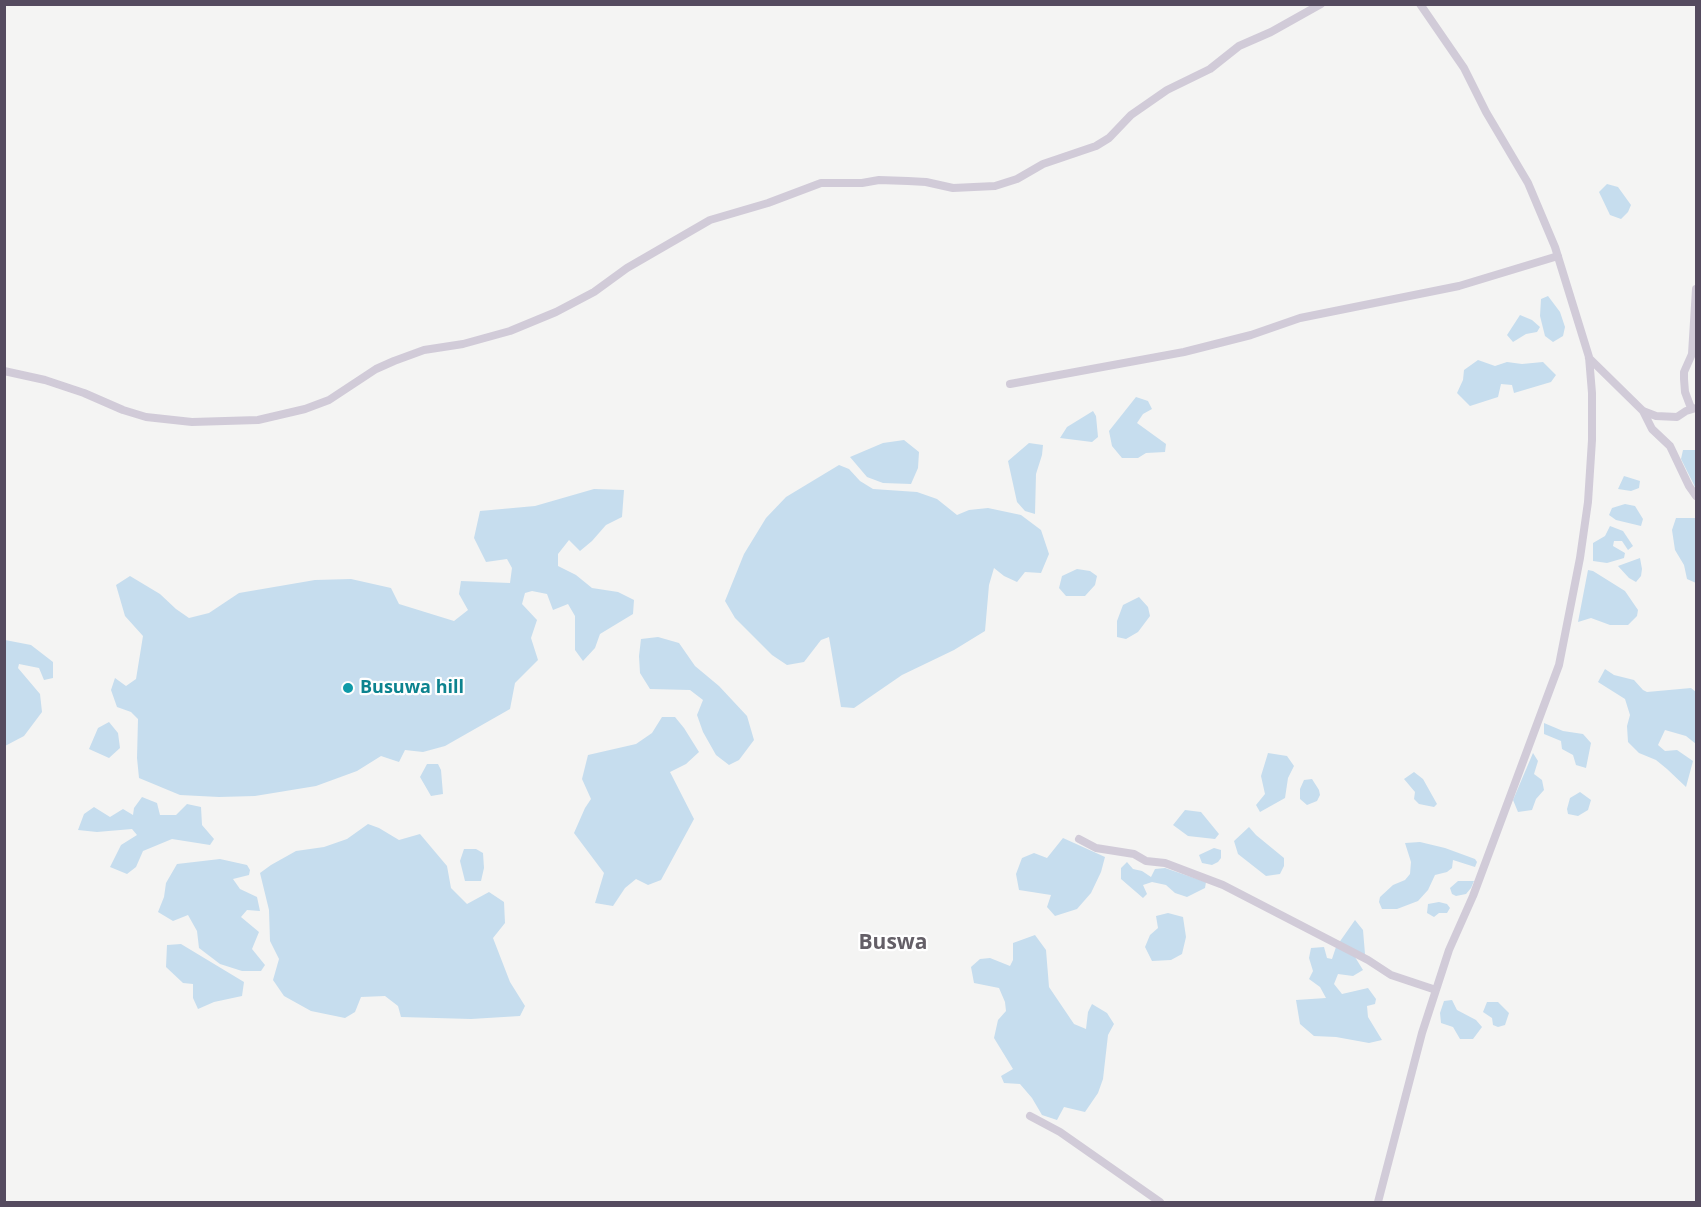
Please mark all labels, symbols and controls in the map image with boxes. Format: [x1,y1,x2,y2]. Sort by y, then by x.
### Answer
place label: Busuwa hill [360,677,464,699]
marker: Busuwa hill [341,681,355,695]
district label: Buswa [858,930,928,956]

